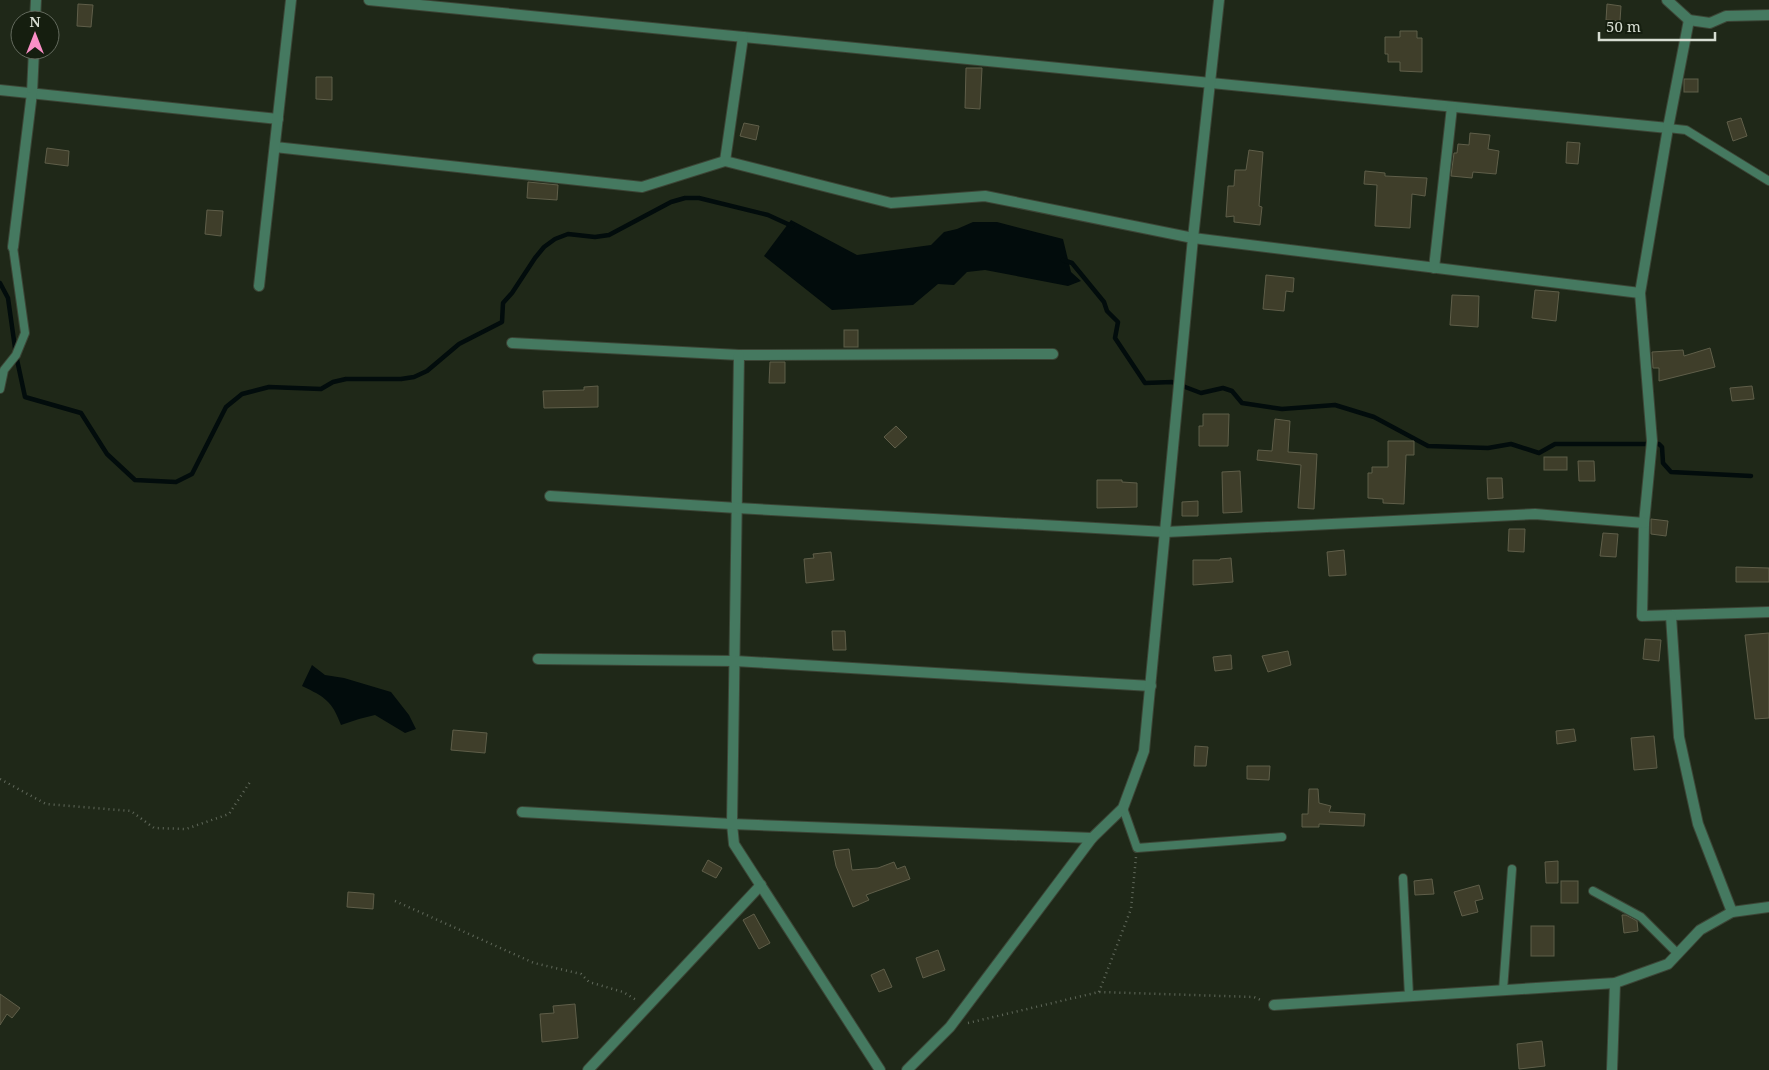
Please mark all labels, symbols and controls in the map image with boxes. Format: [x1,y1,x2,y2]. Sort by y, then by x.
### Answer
north arrow [10,10,60,60]
scale bar [1599,10,1715,42]
text: N [29,12,41,31]
text: 50 m [1606,16,1641,36]

